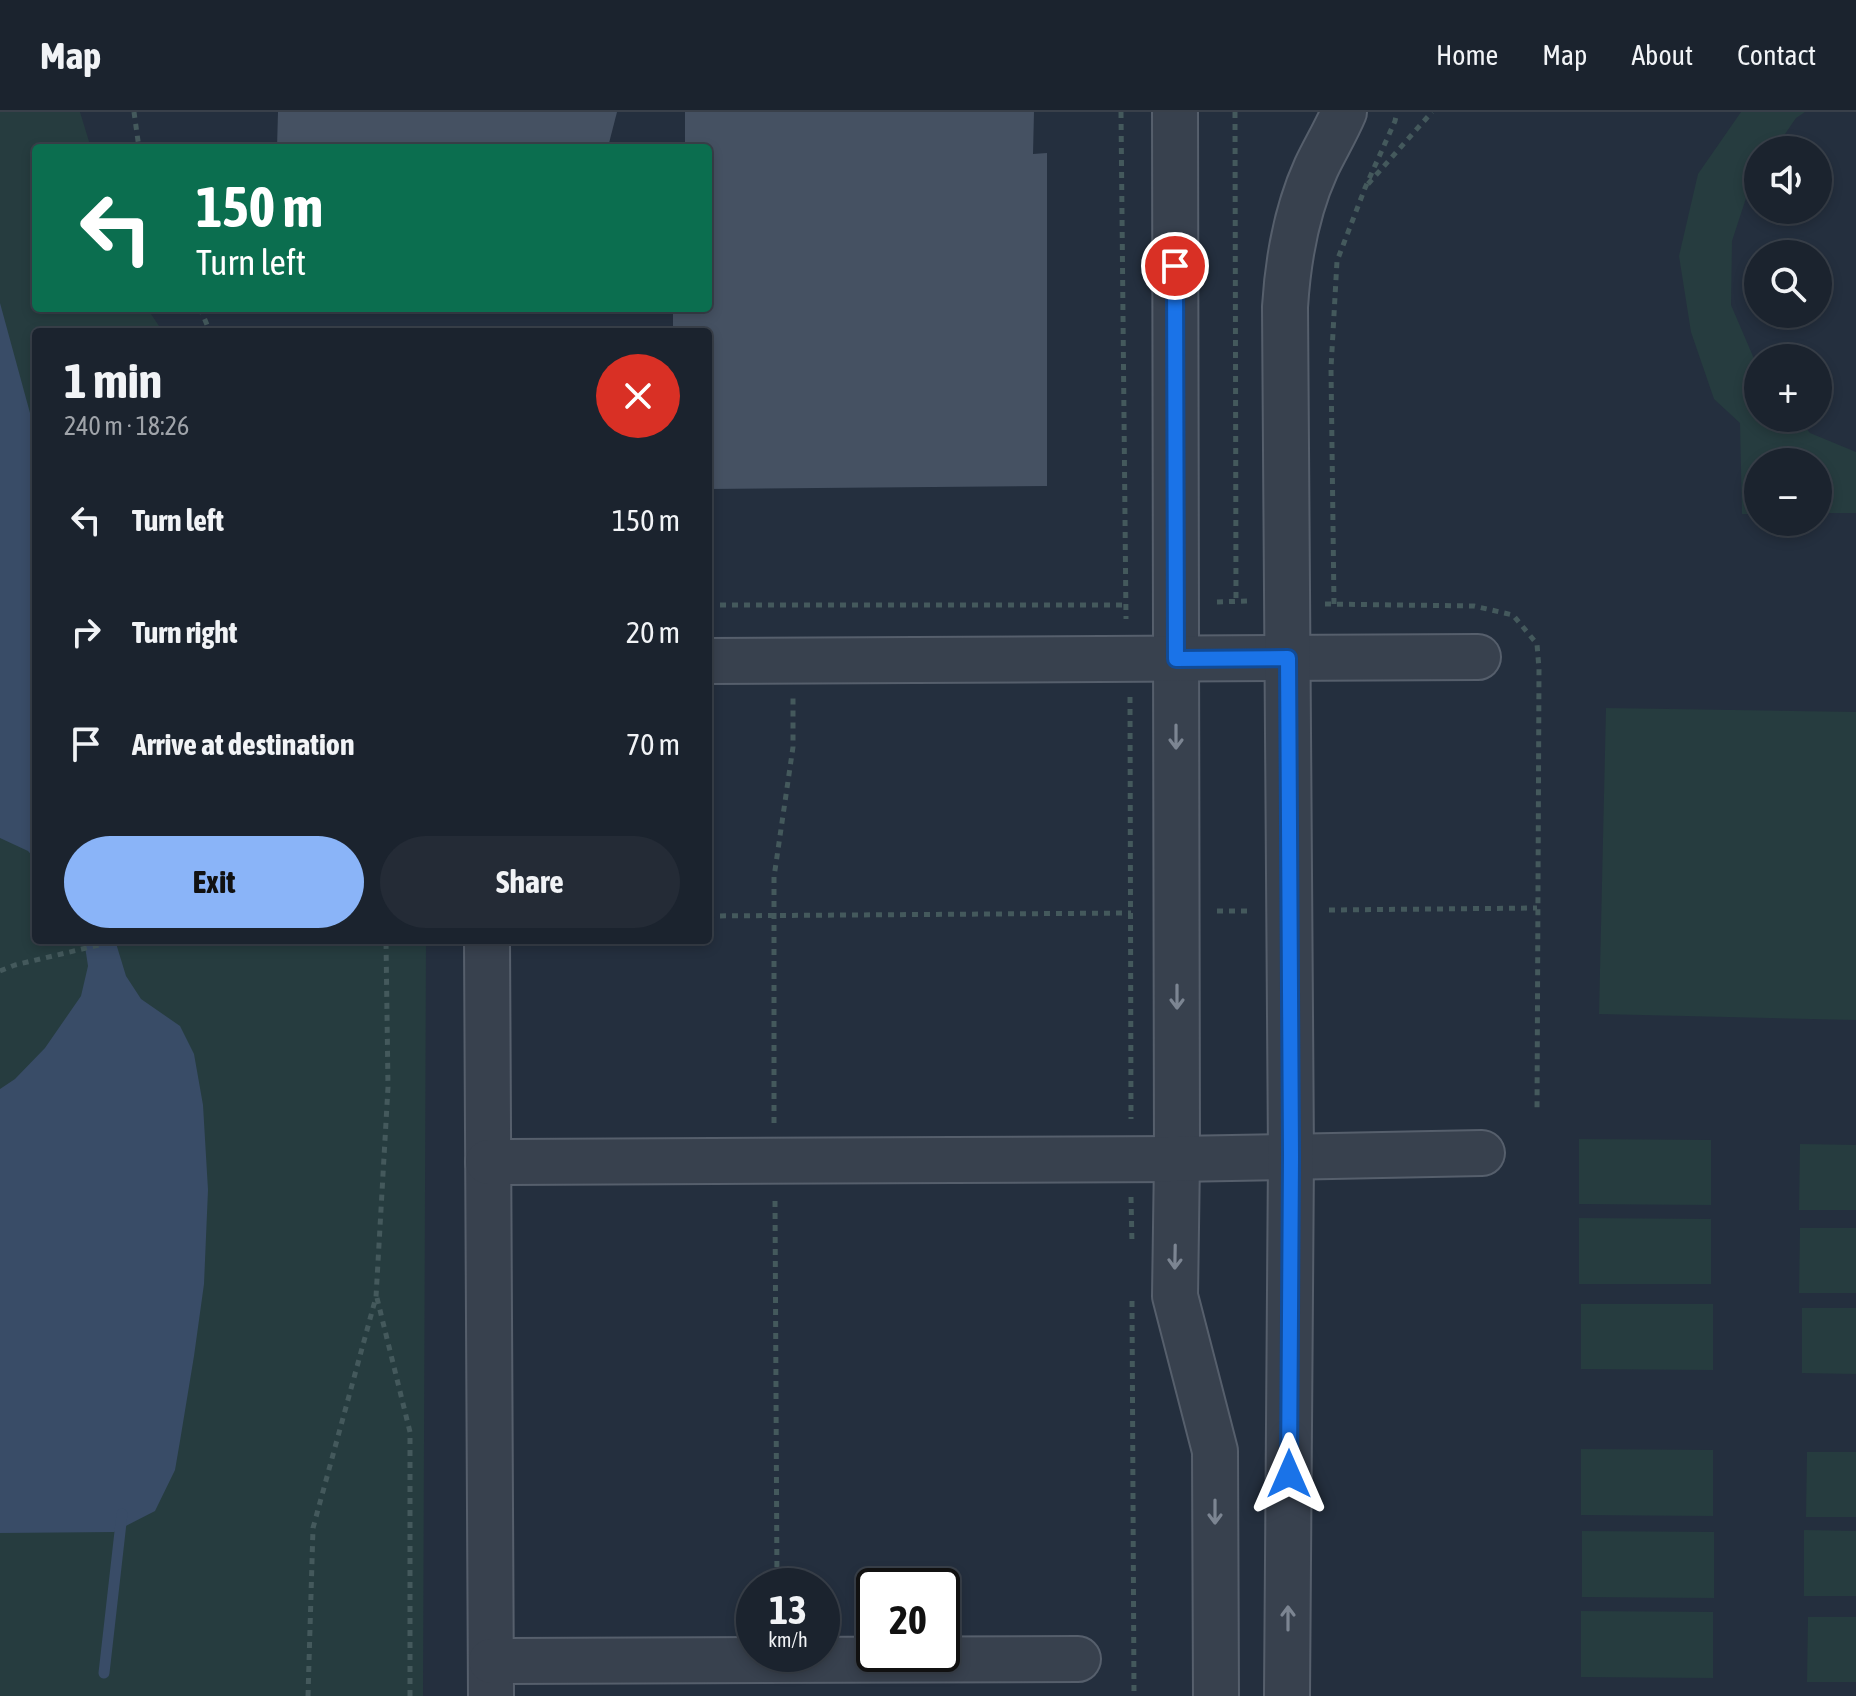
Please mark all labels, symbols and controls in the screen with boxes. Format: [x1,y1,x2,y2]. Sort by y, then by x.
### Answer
text: Map [40,34,101,77]
text: Home [1436,39,1498,71]
text: Map [1542,39,1587,71]
text: About [1631,39,1693,71]
text: Contact [1737,39,1816,71]
map controls [1744,136,1832,536]
button: sound [1744,136,1832,224]
text: 150 m [196,175,323,239]
icon: left [64,176,168,280]
pin [1141,232,1209,300]
button: search [1744,240,1832,328]
text: Turn left [196,241,306,283]
icon: arrive [1153,244,1197,288]
button: + [1744,344,1832,432]
text: 1 min [64,353,162,408]
button: close [596,354,680,438]
text: 240 m · 18:26 [64,411,189,441]
button: − [1744,448,1832,536]
icon: left [64,498,108,542]
text: Turn left [132,503,224,537]
text: 150 m [612,503,680,537]
icon: right [64,610,108,654]
text: Turn right [132,615,238,649]
text: 20 m [626,615,680,649]
icon: arrive [64,722,108,766]
one-way arrow [1168,723,1184,750]
text: Arrive at destination [132,727,354,761]
text: 70 m [626,727,680,761]
button: Exit [64,836,364,928]
button: Share [380,836,680,928]
one-way arrow [1169,983,1185,1010]
one-way arrow [1167,1243,1183,1270]
position arrow [1247,1432,1331,1516]
one-way arrow [1207,1498,1223,1525]
speed limit sign: 20 [856,1568,960,1672]
text: 13 [769,1587,807,1632]
one-way arrow [1280,1605,1296,1632]
text: km/h [768,1628,808,1651]

